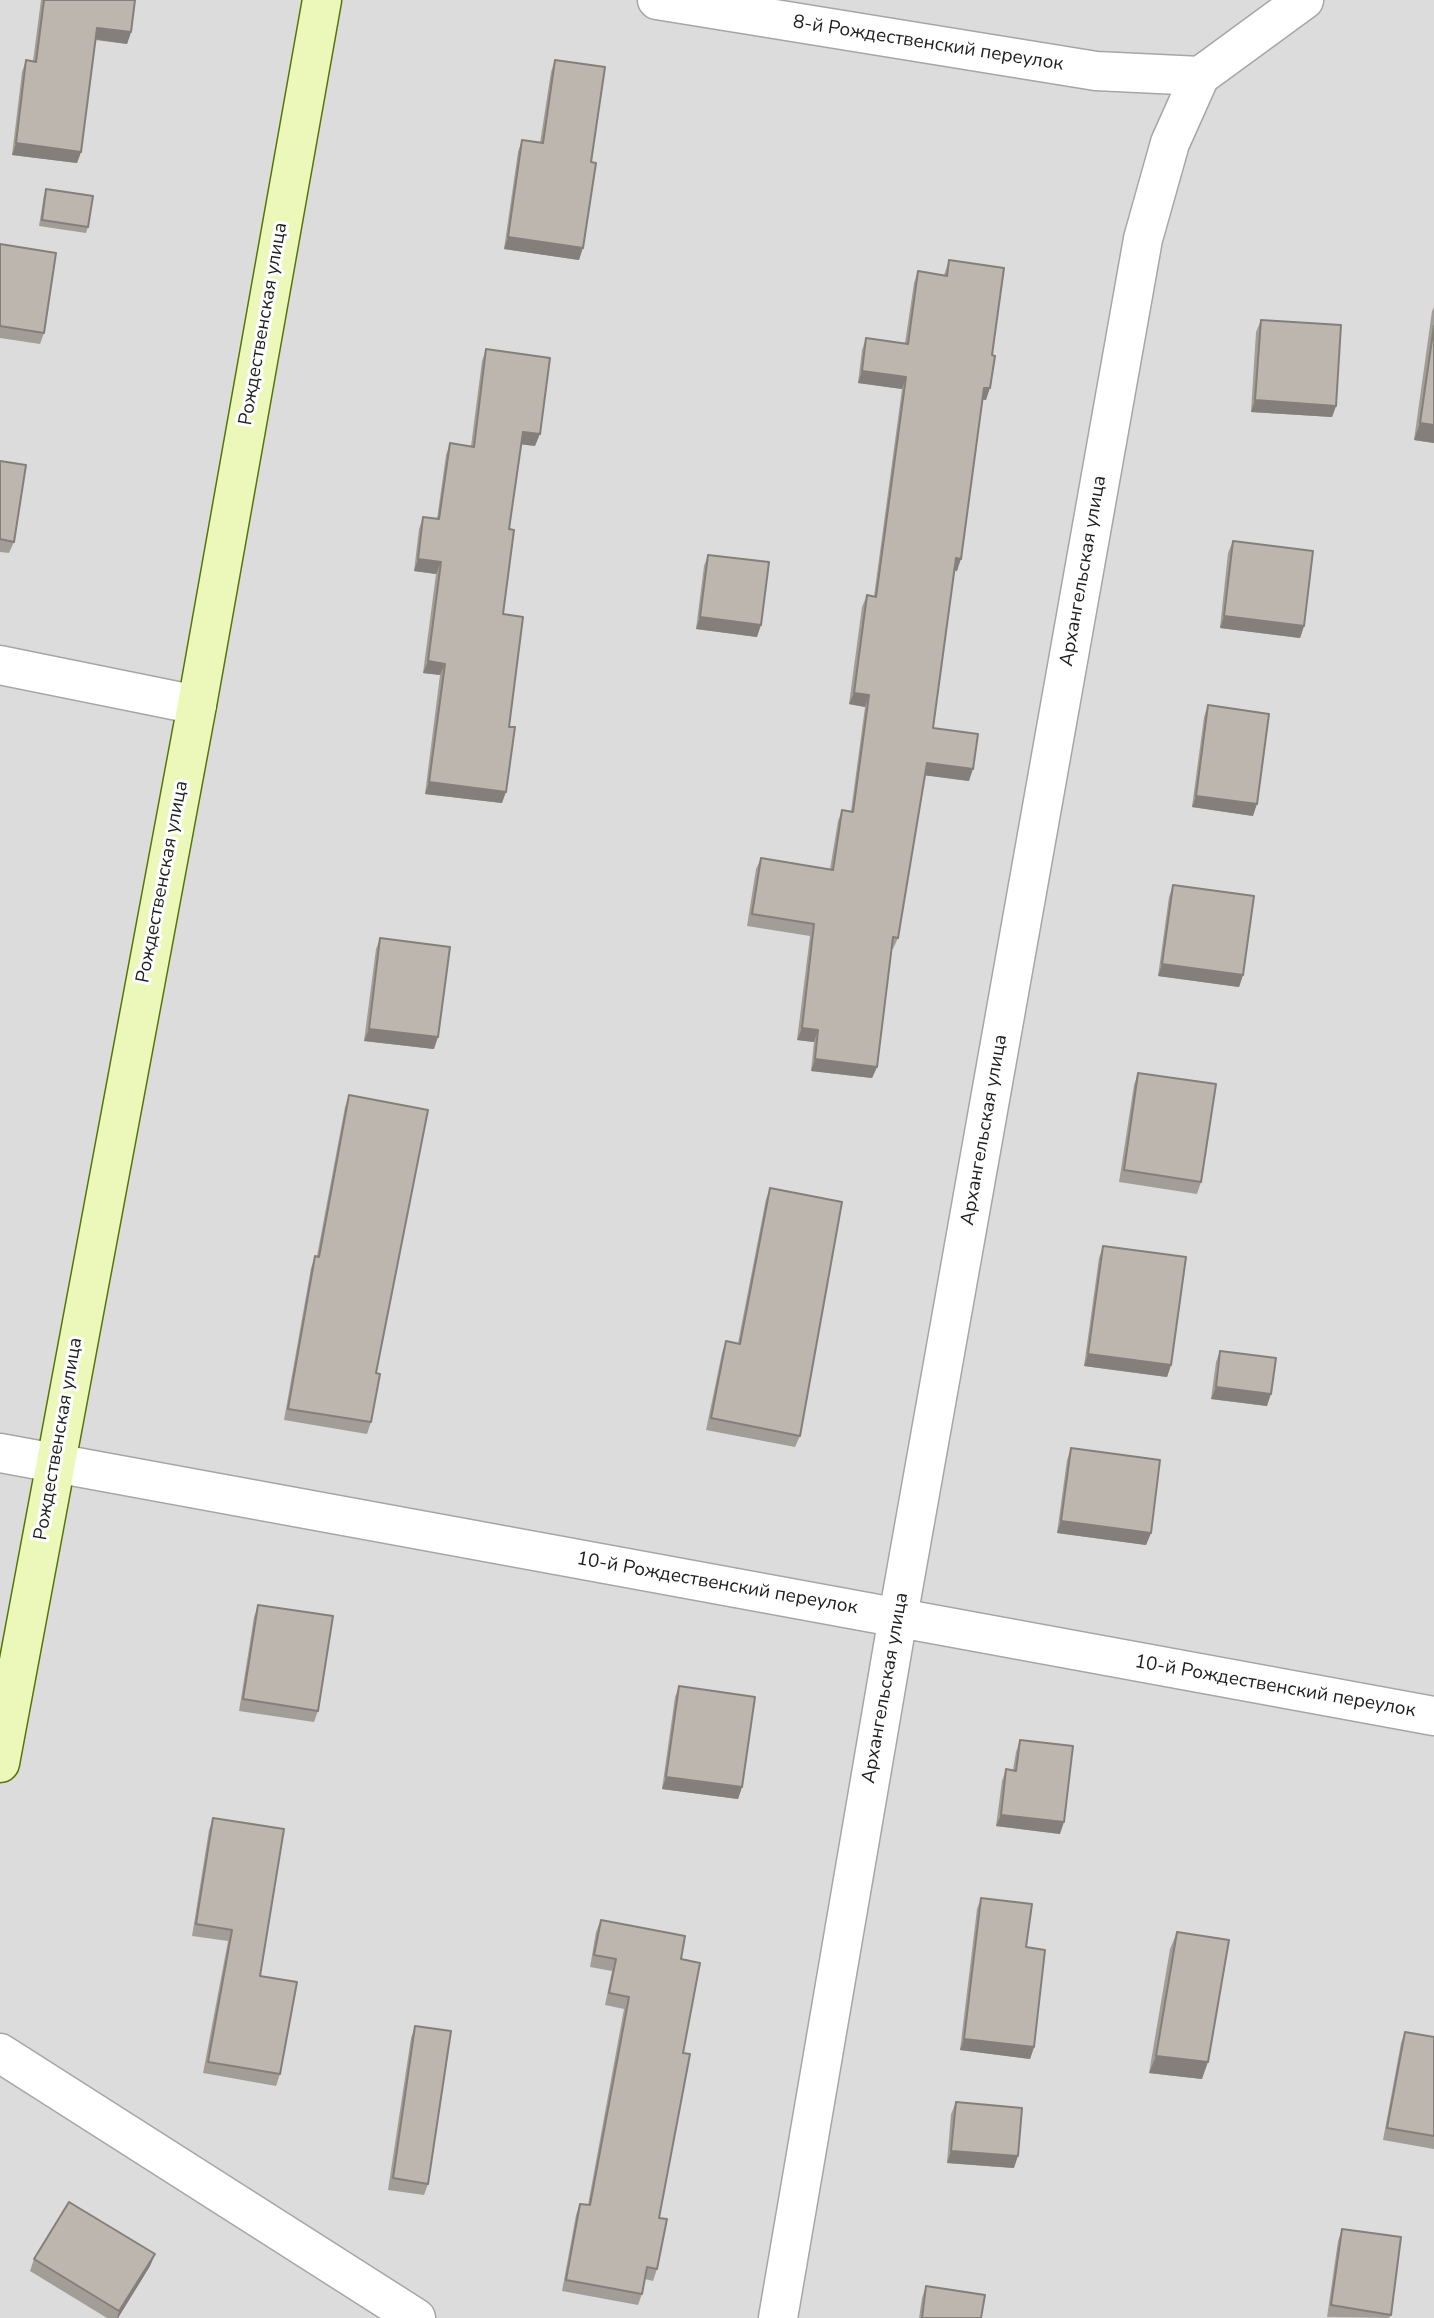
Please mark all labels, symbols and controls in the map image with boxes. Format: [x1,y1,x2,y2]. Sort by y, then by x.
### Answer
street label: 8-й Рождественский переулок [791,11,1065,77]
street label: Рождественская улица [235,221,293,427]
street label: Архангельская улица [1056,474,1112,668]
street label: Рождественская улица [132,779,194,985]
street label: Архангельская улица [957,1033,1013,1227]
street label: Рождественская улица [30,1336,88,1542]
street label: 10-й Рождественский переулок [575,1548,859,1620]
street label: Архангельская улица [858,1591,914,1785]
street label: 10-й Рождественский переулок [1133,1651,1417,1723]

